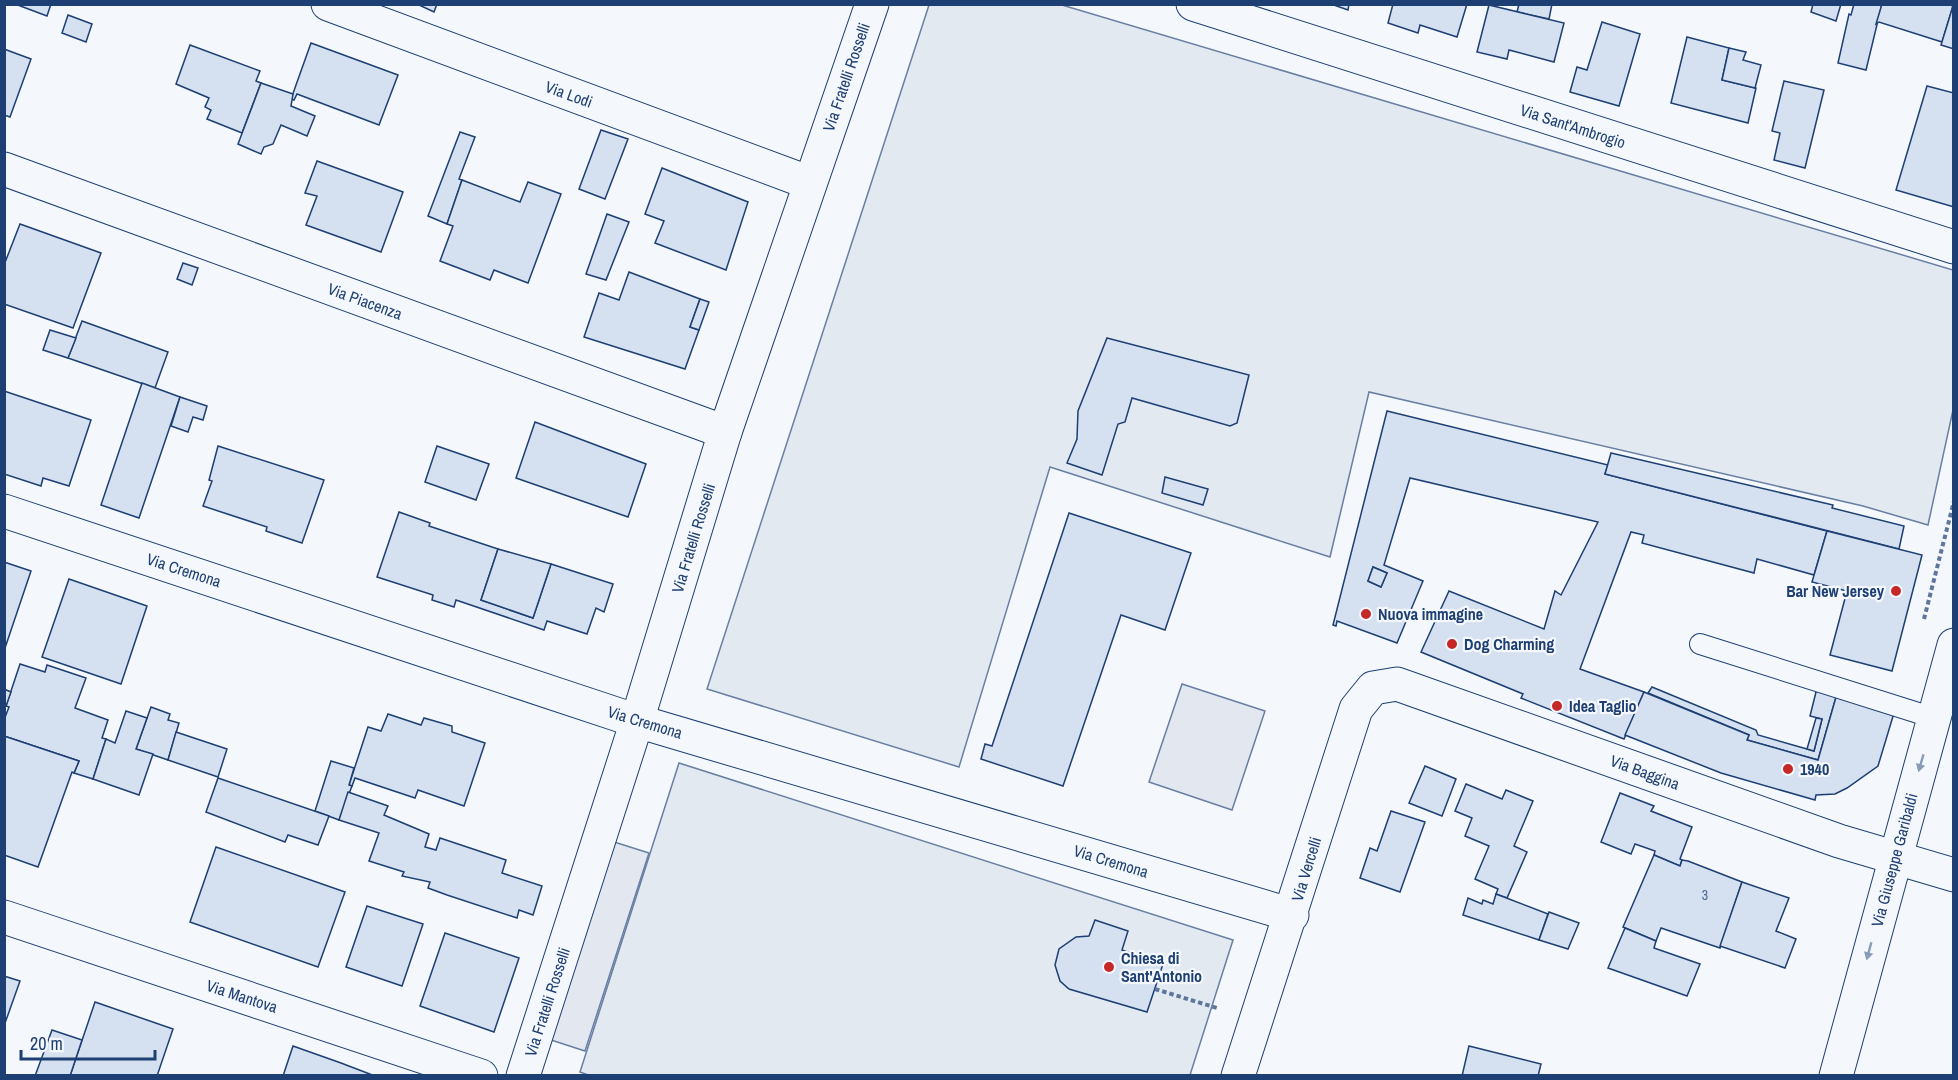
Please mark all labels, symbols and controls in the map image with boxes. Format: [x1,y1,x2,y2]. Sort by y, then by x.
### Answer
street label: Via Fratelli Rosselli [817,20,875,134]
street label: Via Lodi [542,75,596,113]
street label: Via Sant'Ambrogio [1518,99,1628,153]
street label: Via Piacenza [325,277,406,325]
street label: Via Fratelli Rosselli [666,480,720,596]
street label: Via Cremona [144,548,225,593]
place label: Bar New Jersey [1786,580,1885,602]
marker: Bar New Jersey [1889,584,1903,598]
place label: Nuova immagine [1378,603,1483,625]
marker: Nuova immagine [1359,607,1373,621]
place label: Dog Charming [1464,633,1554,655]
marker: Dog Charming [1445,637,1459,651]
place label: Idea Taglio [1569,695,1637,717]
marker: Idea Taglio [1550,699,1564,713]
street label: Via Cremona [605,700,686,744]
street label: Via Baggina [1607,749,1683,795]
one-way arrow [1916,754,1925,772]
place label: 1940 [1800,758,1829,780]
marker: 1940 [1781,762,1795,776]
street label: Via Giuseppe Garibaldi [1866,791,1922,929]
street label: Via Vercelli [1286,834,1326,904]
street label: Via Cremona [1071,839,1152,883]
house number: 3 [1702,886,1708,904]
one-way arrow [1864,941,1874,960]
street label: Via Fratelli Rosselli [519,945,575,1059]
place label: Chiesa di Sant'Antonio [1121,947,1202,987]
marker: Chiesa di Sant'Antonio [1102,960,1116,974]
street label: Via Mantova [204,974,281,1018]
scale bar [21,1023,154,1061]
text: 20 m [30,1031,63,1056]

